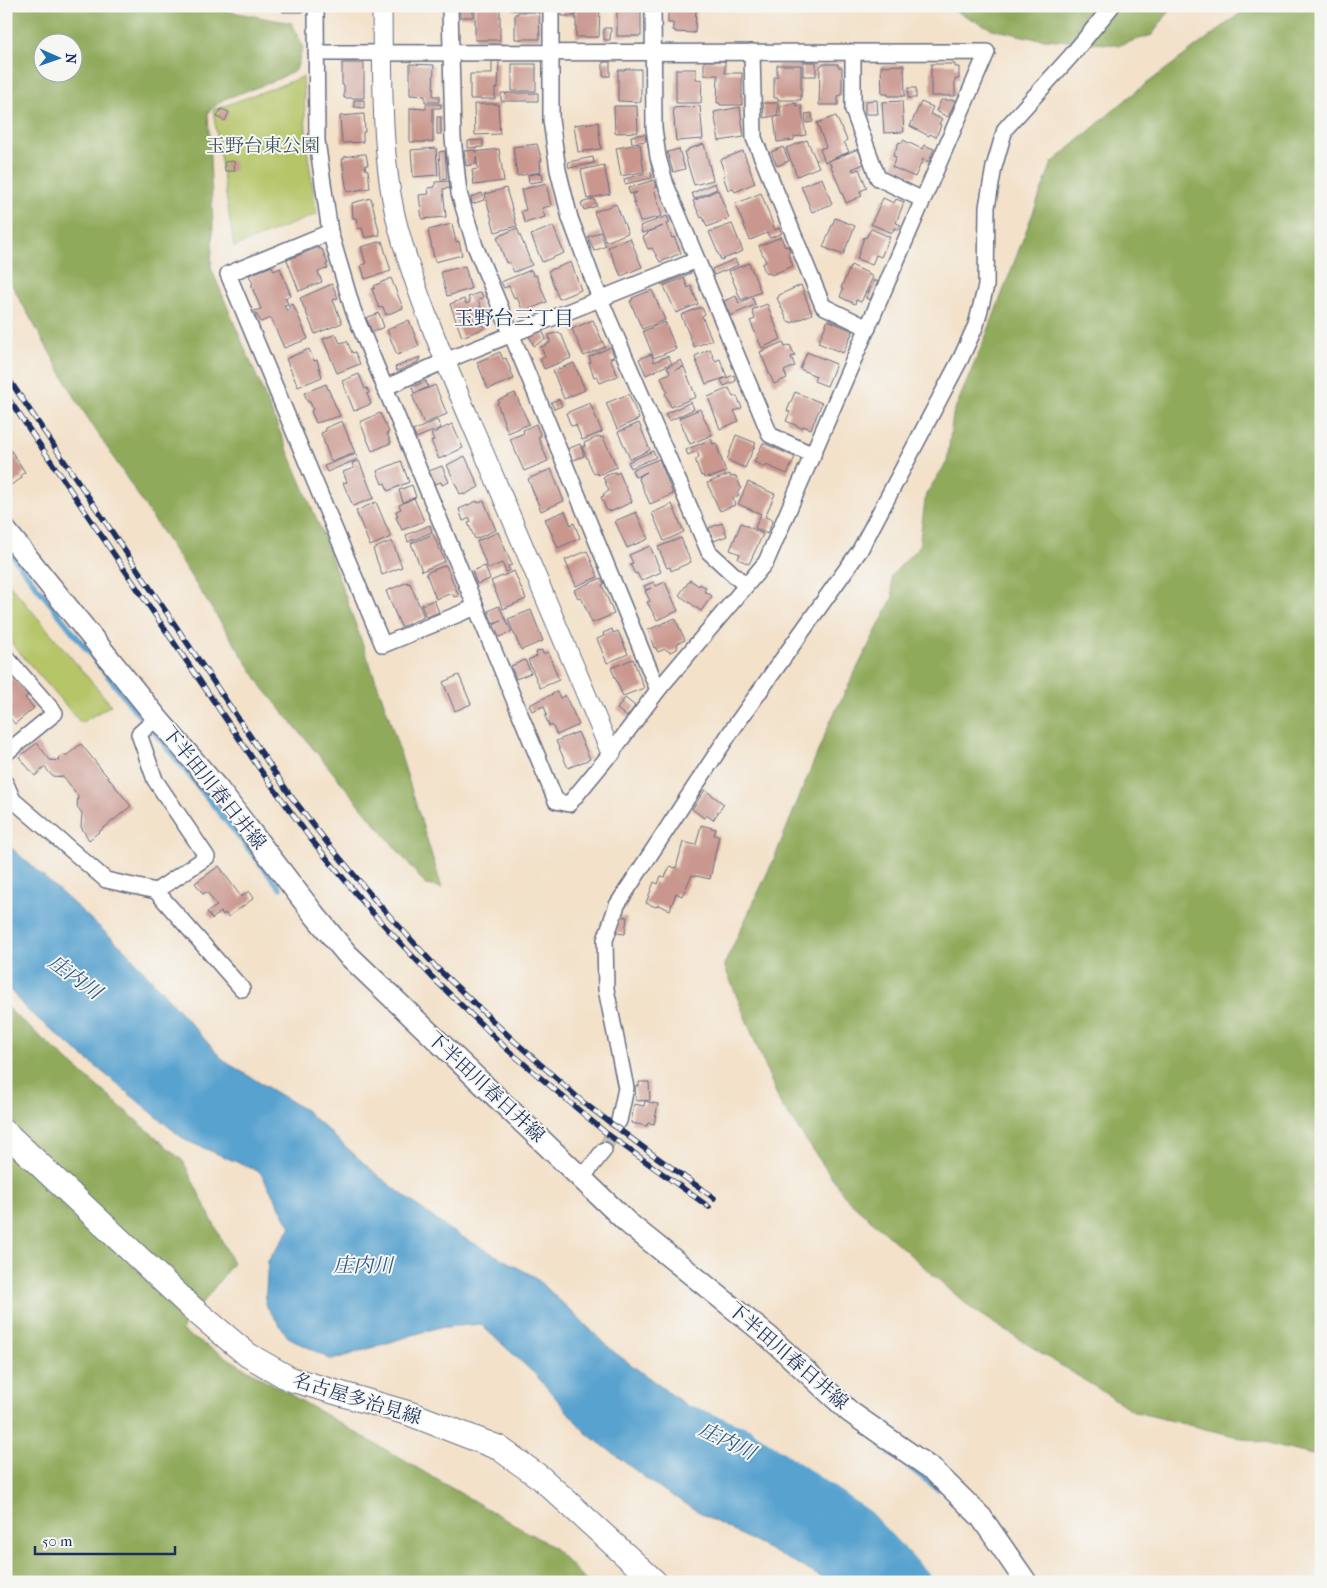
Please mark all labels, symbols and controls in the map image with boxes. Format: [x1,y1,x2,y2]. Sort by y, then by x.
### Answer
north arrow [32,32,82,82]
text: N [62,53,79,64]
park label: 玉野台東公園 [206,135,320,157]
district label: 玉野台三丁目 [454,307,574,330]
street label: 下半田川春日井線 [158,722,270,854]
water label: 庄内川 [44,950,108,1005]
street label: 下半田川春日井線 [423,1027,549,1147]
water label: 庄内川 [333,1254,395,1277]
street label: 下半田川春日井線 [723,1298,853,1414]
street label: 名古屋多治見線 [290,1369,424,1429]
water label: 庄内川 [695,1418,761,1465]
scale bar [35,1523,175,1555]
text: 50 m [42,1532,73,1550]

